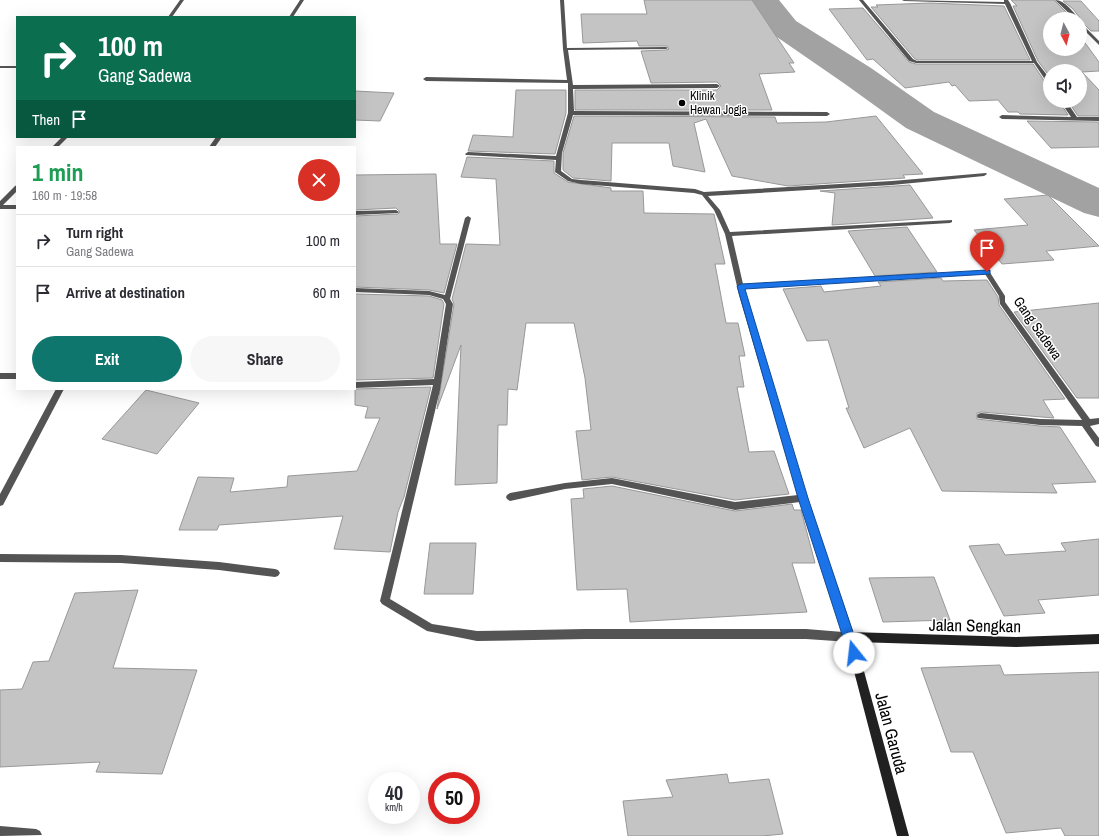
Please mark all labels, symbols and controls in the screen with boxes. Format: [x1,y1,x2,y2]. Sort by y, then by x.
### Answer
north arrow [1043,12,1087,56]
map controls [1043,12,1087,108]
text: 100 m [98,27,163,65]
icon: right [32,32,84,84]
text: Gang Sadewa [98,63,192,88]
button: sound [1043,64,1087,108]
place label: Klinik Hewan Jogja [690,88,747,118]
marker: Klinik Hewan Jogja [677,98,687,108]
icon: arrive [68,108,90,130]
text: Then [32,109,60,130]
text: 1 min [32,156,83,188]
button: close [298,159,340,201]
text: 160 m · 19:58 [32,187,97,204]
text: Turn right [66,222,123,243]
icon: right [32,230,54,252]
text: 100 m [306,230,340,251]
pin [970,231,1004,272]
icon: arrive [976,237,998,259]
text: Gang Sadewa [66,243,134,260]
icon: arrive [32,282,54,304]
text: Arrive at destination [66,282,185,303]
text: 60 m [313,282,340,303]
street label: Gang Sadewa [1010,293,1067,363]
button: Exit [32,336,182,382]
button: Share [190,336,340,382]
street label: Jalan Sengkan [929,613,1021,637]
position arrow [833,632,875,674]
street label: Jalan Garuda [870,690,914,777]
speed limit sign: 50 [428,772,480,824]
text: 40 [385,779,403,806]
text: km/h [385,801,403,814]

